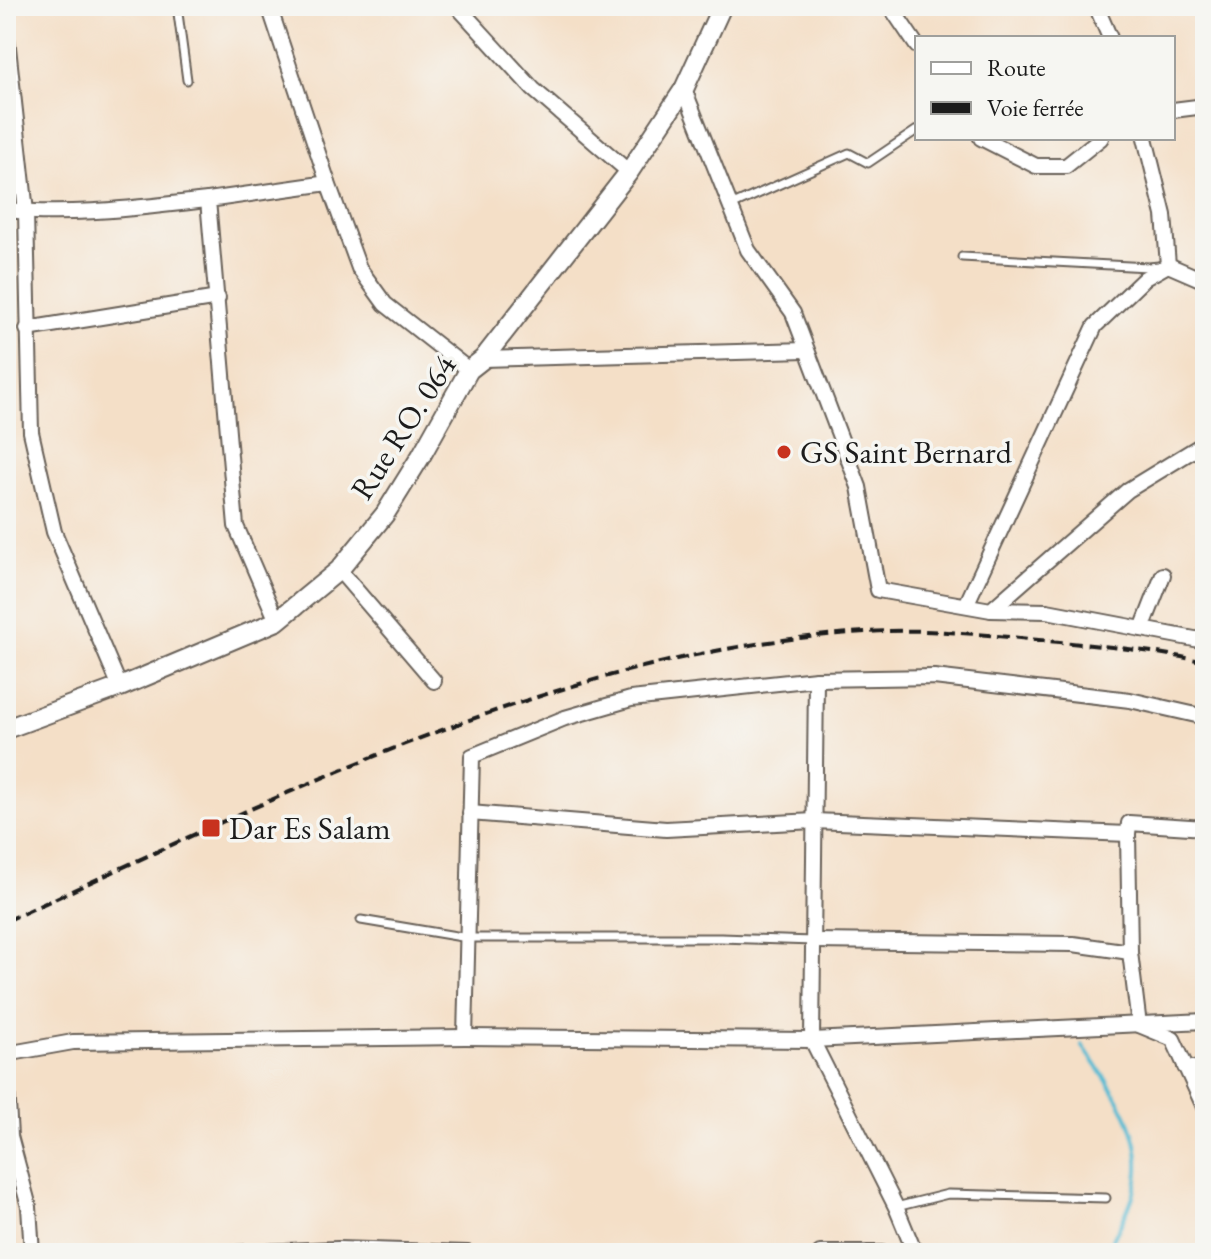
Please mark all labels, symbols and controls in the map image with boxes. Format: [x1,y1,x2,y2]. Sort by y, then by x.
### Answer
legend [915,36,1175,140]
text: Route [987,52,1046,83]
text: Voie ferrée [987,92,1084,123]
street label: Rue RO. 064 [341,346,466,507]
place label: GS Saint Bernard [800,431,1013,473]
marker: GS Saint Bernard [775,443,793,461]
place label: Dar Es Salam [229,807,391,849]
marker: Dar Es Salam [200,817,222,839]

